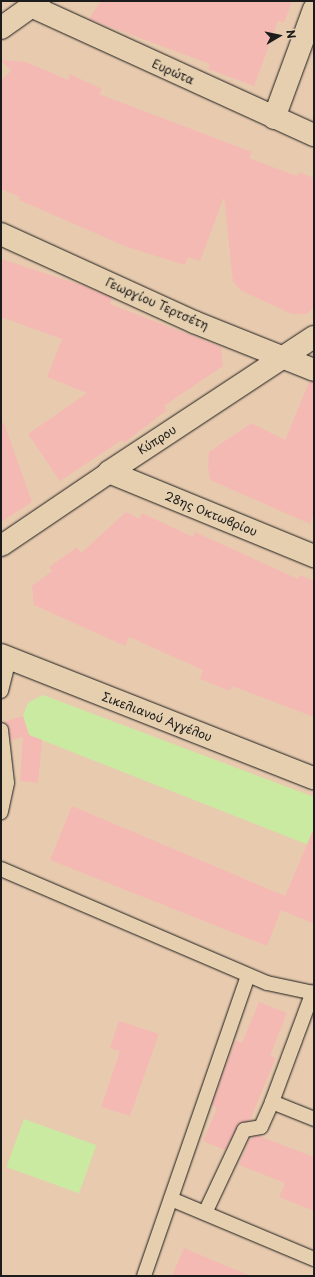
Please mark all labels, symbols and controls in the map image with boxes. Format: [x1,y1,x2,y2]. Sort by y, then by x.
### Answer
north arrow [259,16,299,56]
text: N [282,28,300,40]
street label: Ευρώτα [150,56,196,88]
street label: Γεωργίου Τερτσέτη [103,275,211,333]
street label: Κύπρου [135,422,179,458]
street label: 28ης Οκτωβρίου [162,489,260,539]
street label: Σικελιανού Αγγέλου [100,689,214,745]

